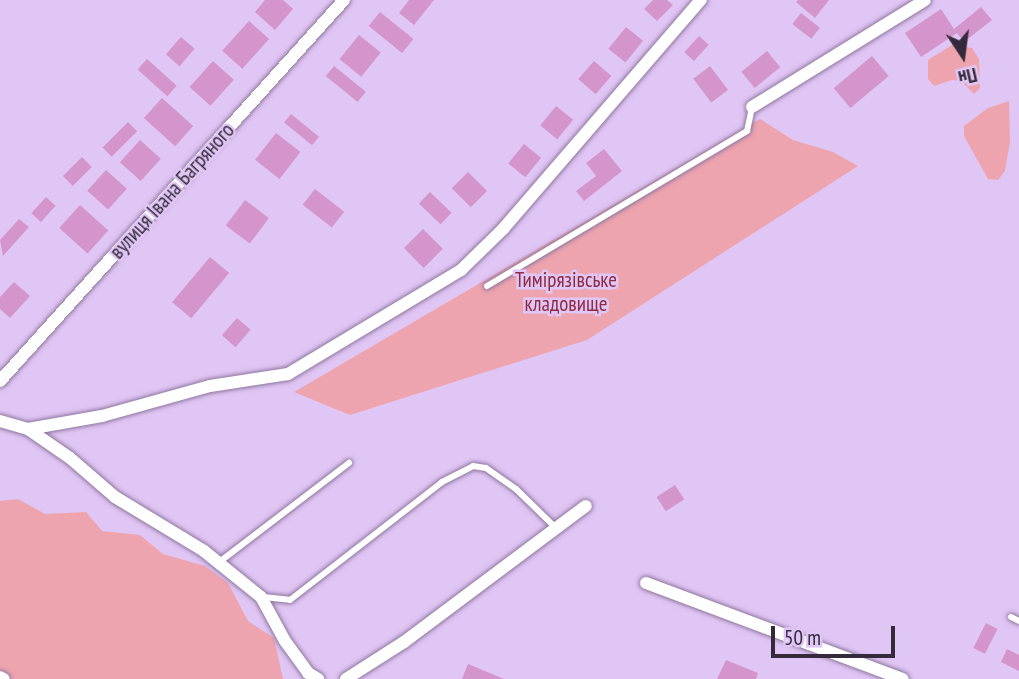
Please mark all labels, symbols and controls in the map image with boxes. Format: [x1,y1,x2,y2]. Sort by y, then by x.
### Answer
north arrow [928,21,998,91]
text: Пн [956,63,979,90]
street label: вулиця Івана Багряного [104,118,240,264]
park label: Тимірязівське кладовище [515,267,617,317]
scale bar [774,612,898,656]
text: 50 m [784,624,821,651]

